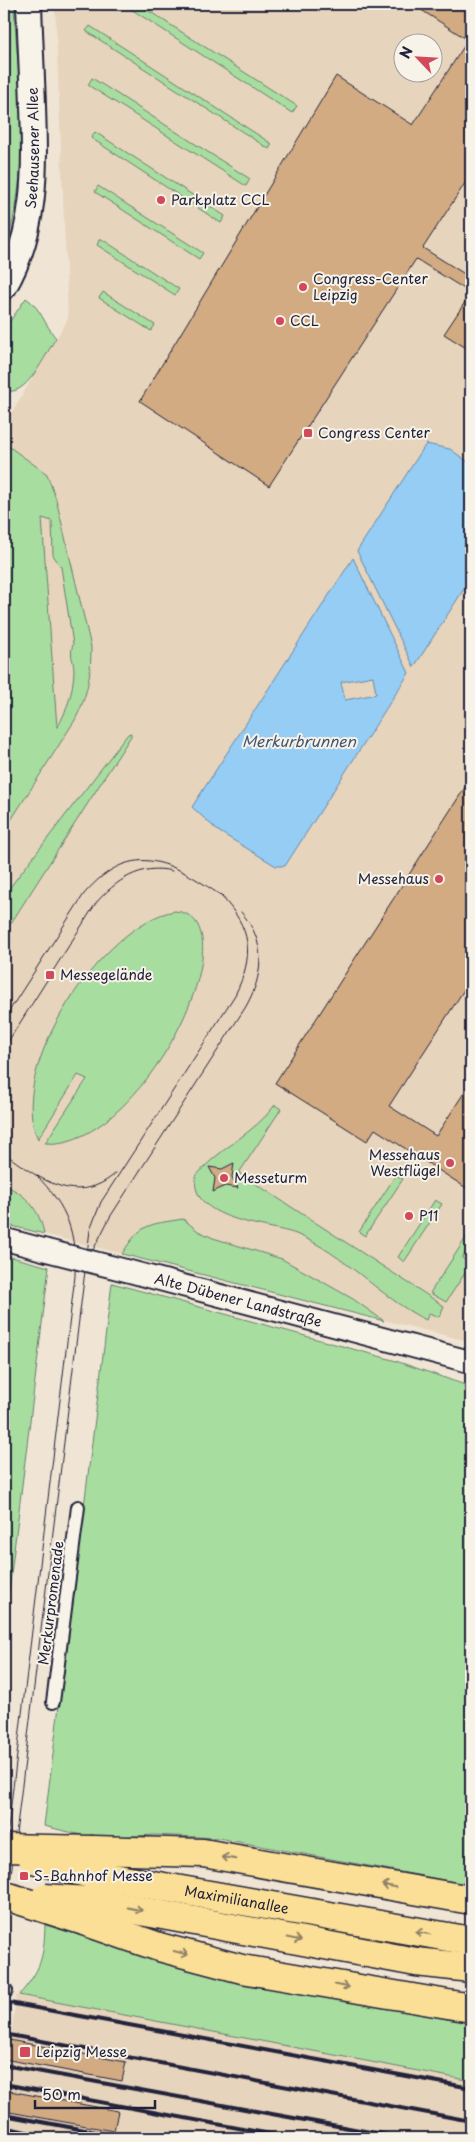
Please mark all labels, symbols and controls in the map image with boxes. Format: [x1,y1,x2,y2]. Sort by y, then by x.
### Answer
north arrow [392,32,442,82]
text: N [394,43,418,62]
street label: Seehausener Allee [20,86,44,210]
place label: Parkplatz CCL [171,189,270,210]
marker: Parkplatz CCL [155,194,167,206]
place label: Congress-Center Leipzig [313,268,428,305]
marker: Congress-Center Leipzig [297,281,309,293]
place label: CCL [290,310,319,331]
marker: CCL [274,315,286,327]
place label: Congress Center [318,422,431,443]
marker: Congress Center [302,427,314,439]
water label: Merkurbrunnen [242,729,357,752]
place label: Messehaus [358,868,429,889]
marker: Messehaus [433,873,445,885]
place label: Messegelände [60,964,153,985]
marker: Messegelände [44,969,56,981]
place label: Messehaus Westflügel [369,1144,440,1181]
marker: Messehaus Westflügel [444,1157,456,1169]
place label: Messeturm [234,1167,307,1188]
marker: Messeturm [218,1172,230,1184]
place label: P11 [419,1205,438,1226]
marker: P11 [403,1210,415,1222]
street label: Alte Dübener Landstraße [152,1268,324,1332]
street label: Merkurpromenade [32,1540,69,1666]
one-way arrow [221,1852,237,1862]
place label: S-Bahnhof Messe [34,1865,153,1886]
marker: S-Bahnhof Messe [18,1870,30,1882]
street label: Maximilianallee [183,1880,291,1919]
one-way arrow [381,1880,397,1890]
one-way arrow [126,1905,142,1915]
one-way arrow [416,1927,432,1937]
one-way arrow [286,1935,302,1945]
one-way arrow [172,1949,188,1958]
one-way arrow [334,1982,350,1992]
place label: Leipzig Messe [36,2041,127,2062]
marker: Leipzig Messe [18,2045,32,2059]
scale bar [35,2077,155,2109]
text: 50 m [42,2082,81,2105]

